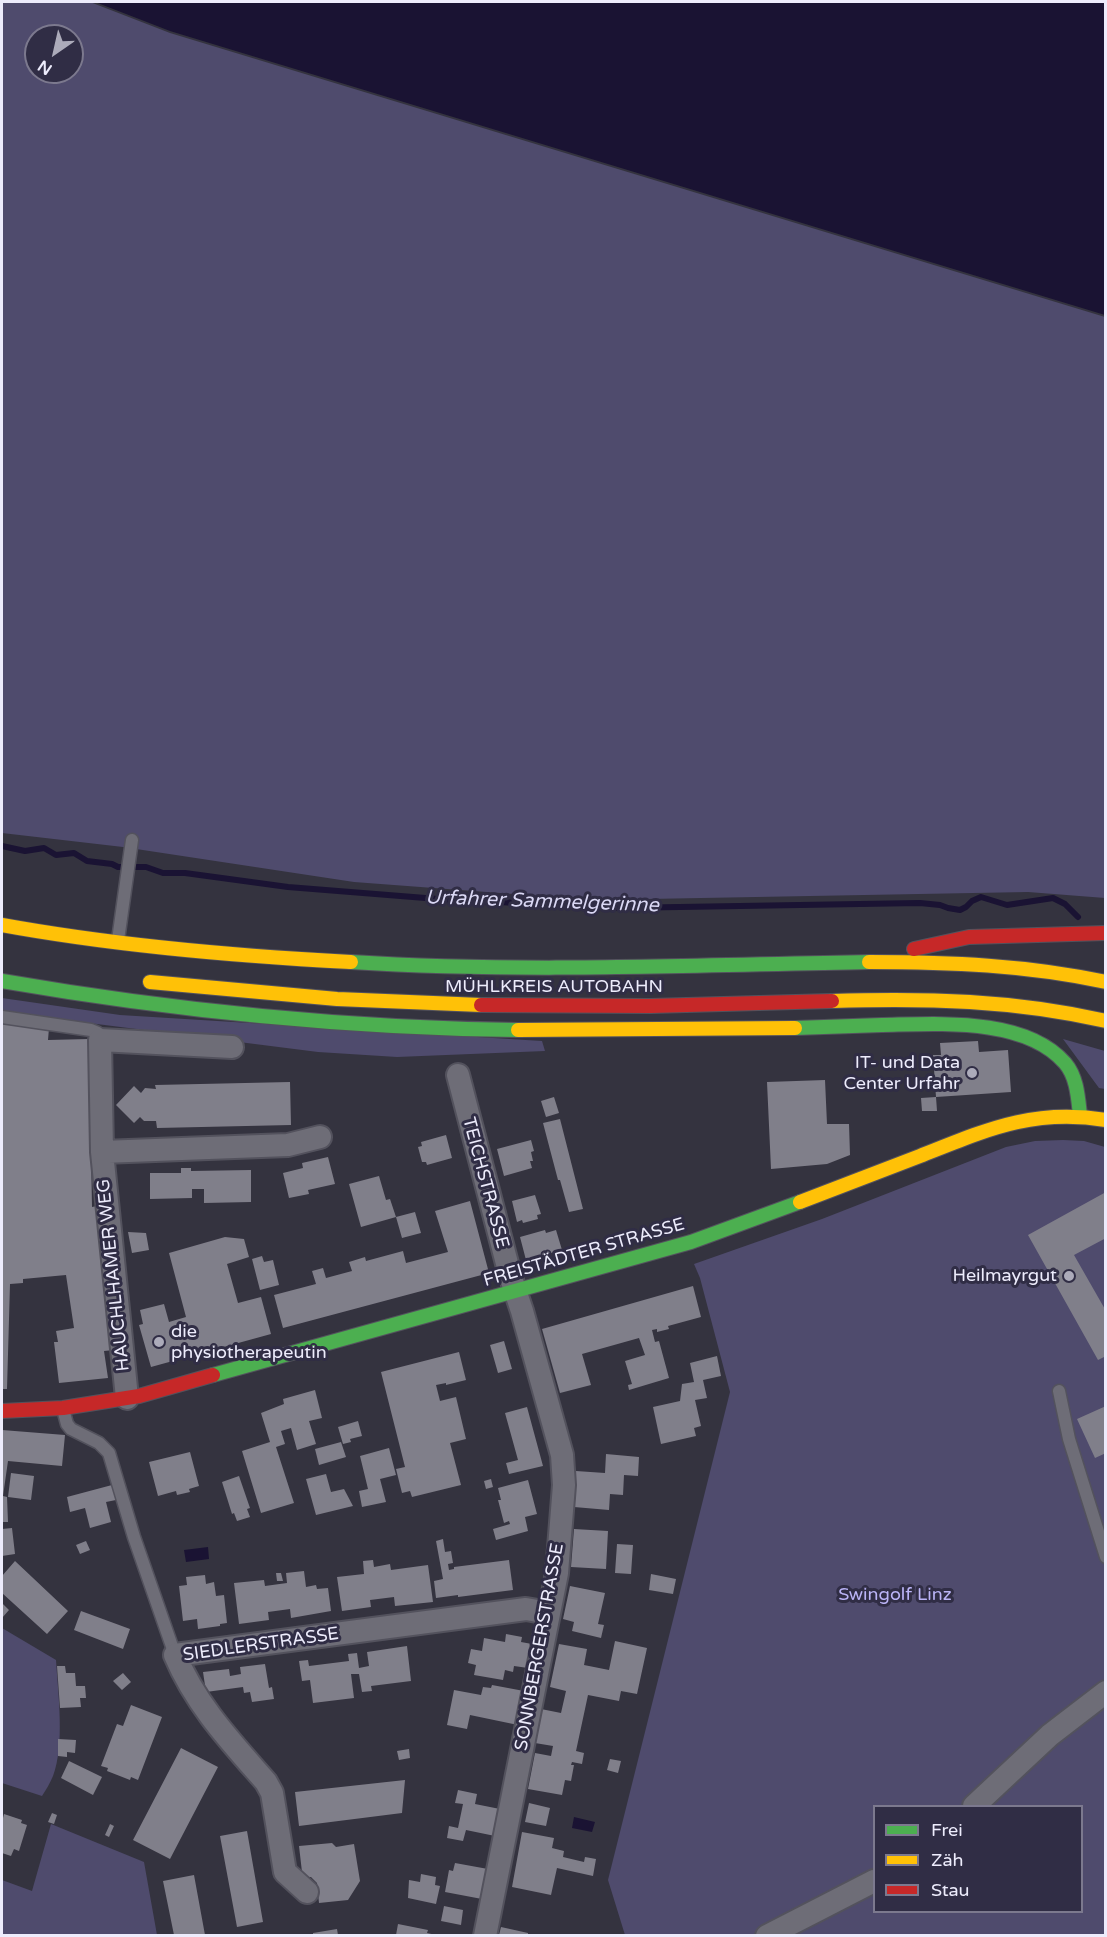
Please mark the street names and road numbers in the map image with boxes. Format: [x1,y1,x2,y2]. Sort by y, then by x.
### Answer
street label: MÜHLKREIS AUTOBAHN [445,976,663,998]
street label: TEICHSTRASSE [457,1115,513,1251]
street label: HAUCHLHAMER WEG [93,1178,135,1372]
street label: FREISTÄDTER STRASSE [481,1214,687,1292]
street label: SONNBERGERSTRASSE [511,1541,569,1753]
street label: SIEDLERSTRASSE [182,1623,340,1667]

